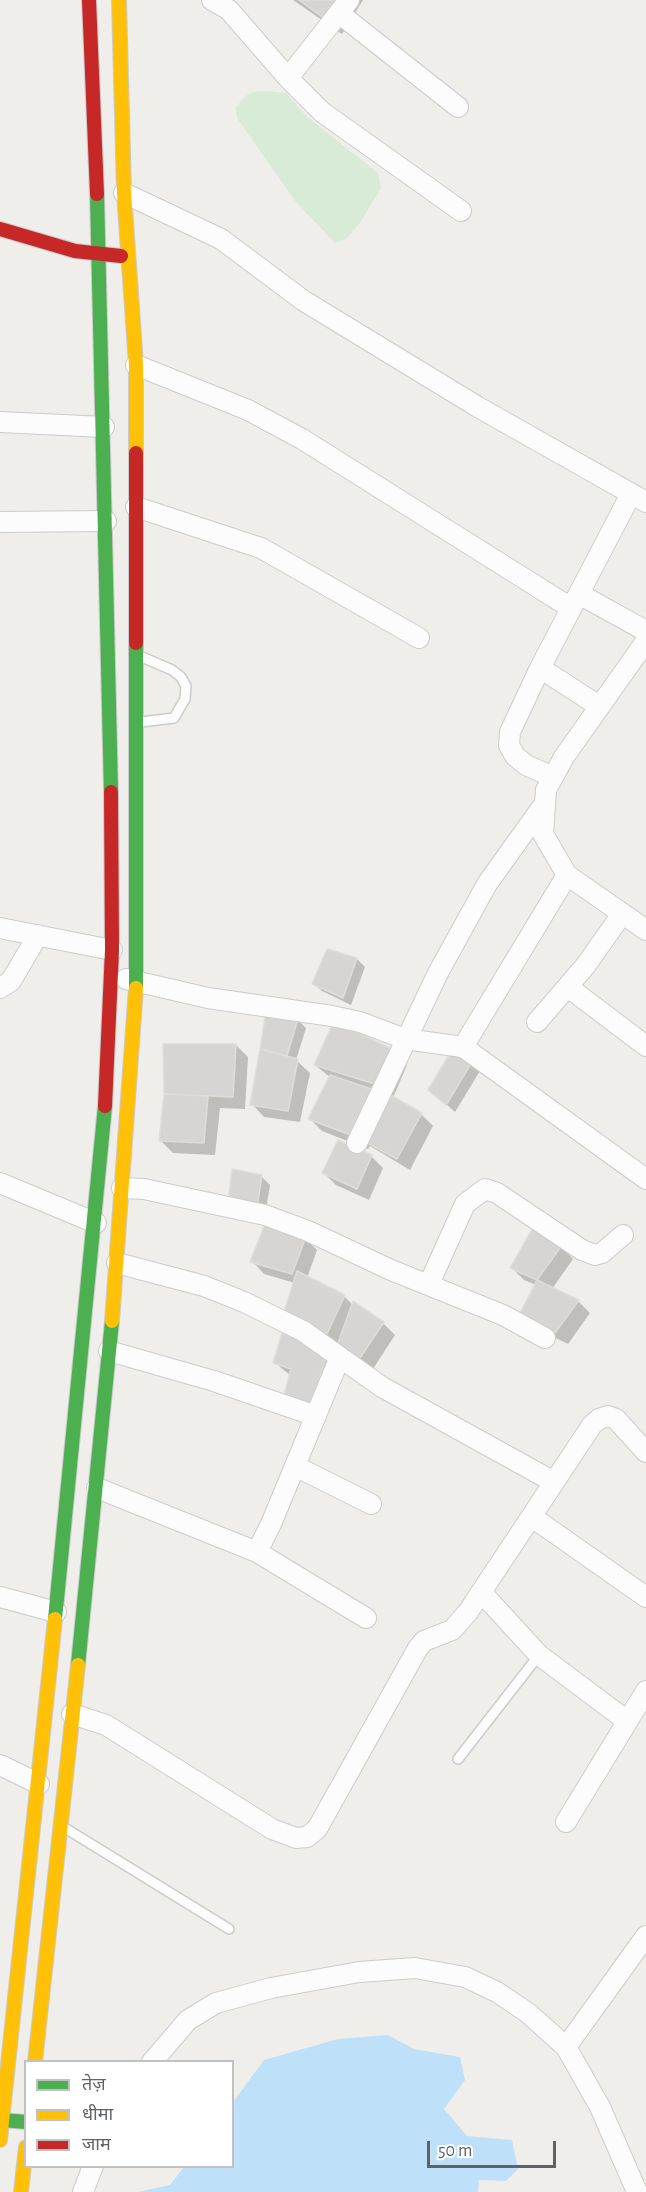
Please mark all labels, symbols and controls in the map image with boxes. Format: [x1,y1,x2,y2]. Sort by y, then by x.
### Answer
legend [24,2060,234,2168]
text: तेज़ [82,2076,106,2094]
text: धीमा [82,2106,113,2124]
scale bar [430,2129,559,2167]
text: जाम [82,2136,111,2154]
text: 50 m [438,2142,472,2160]

